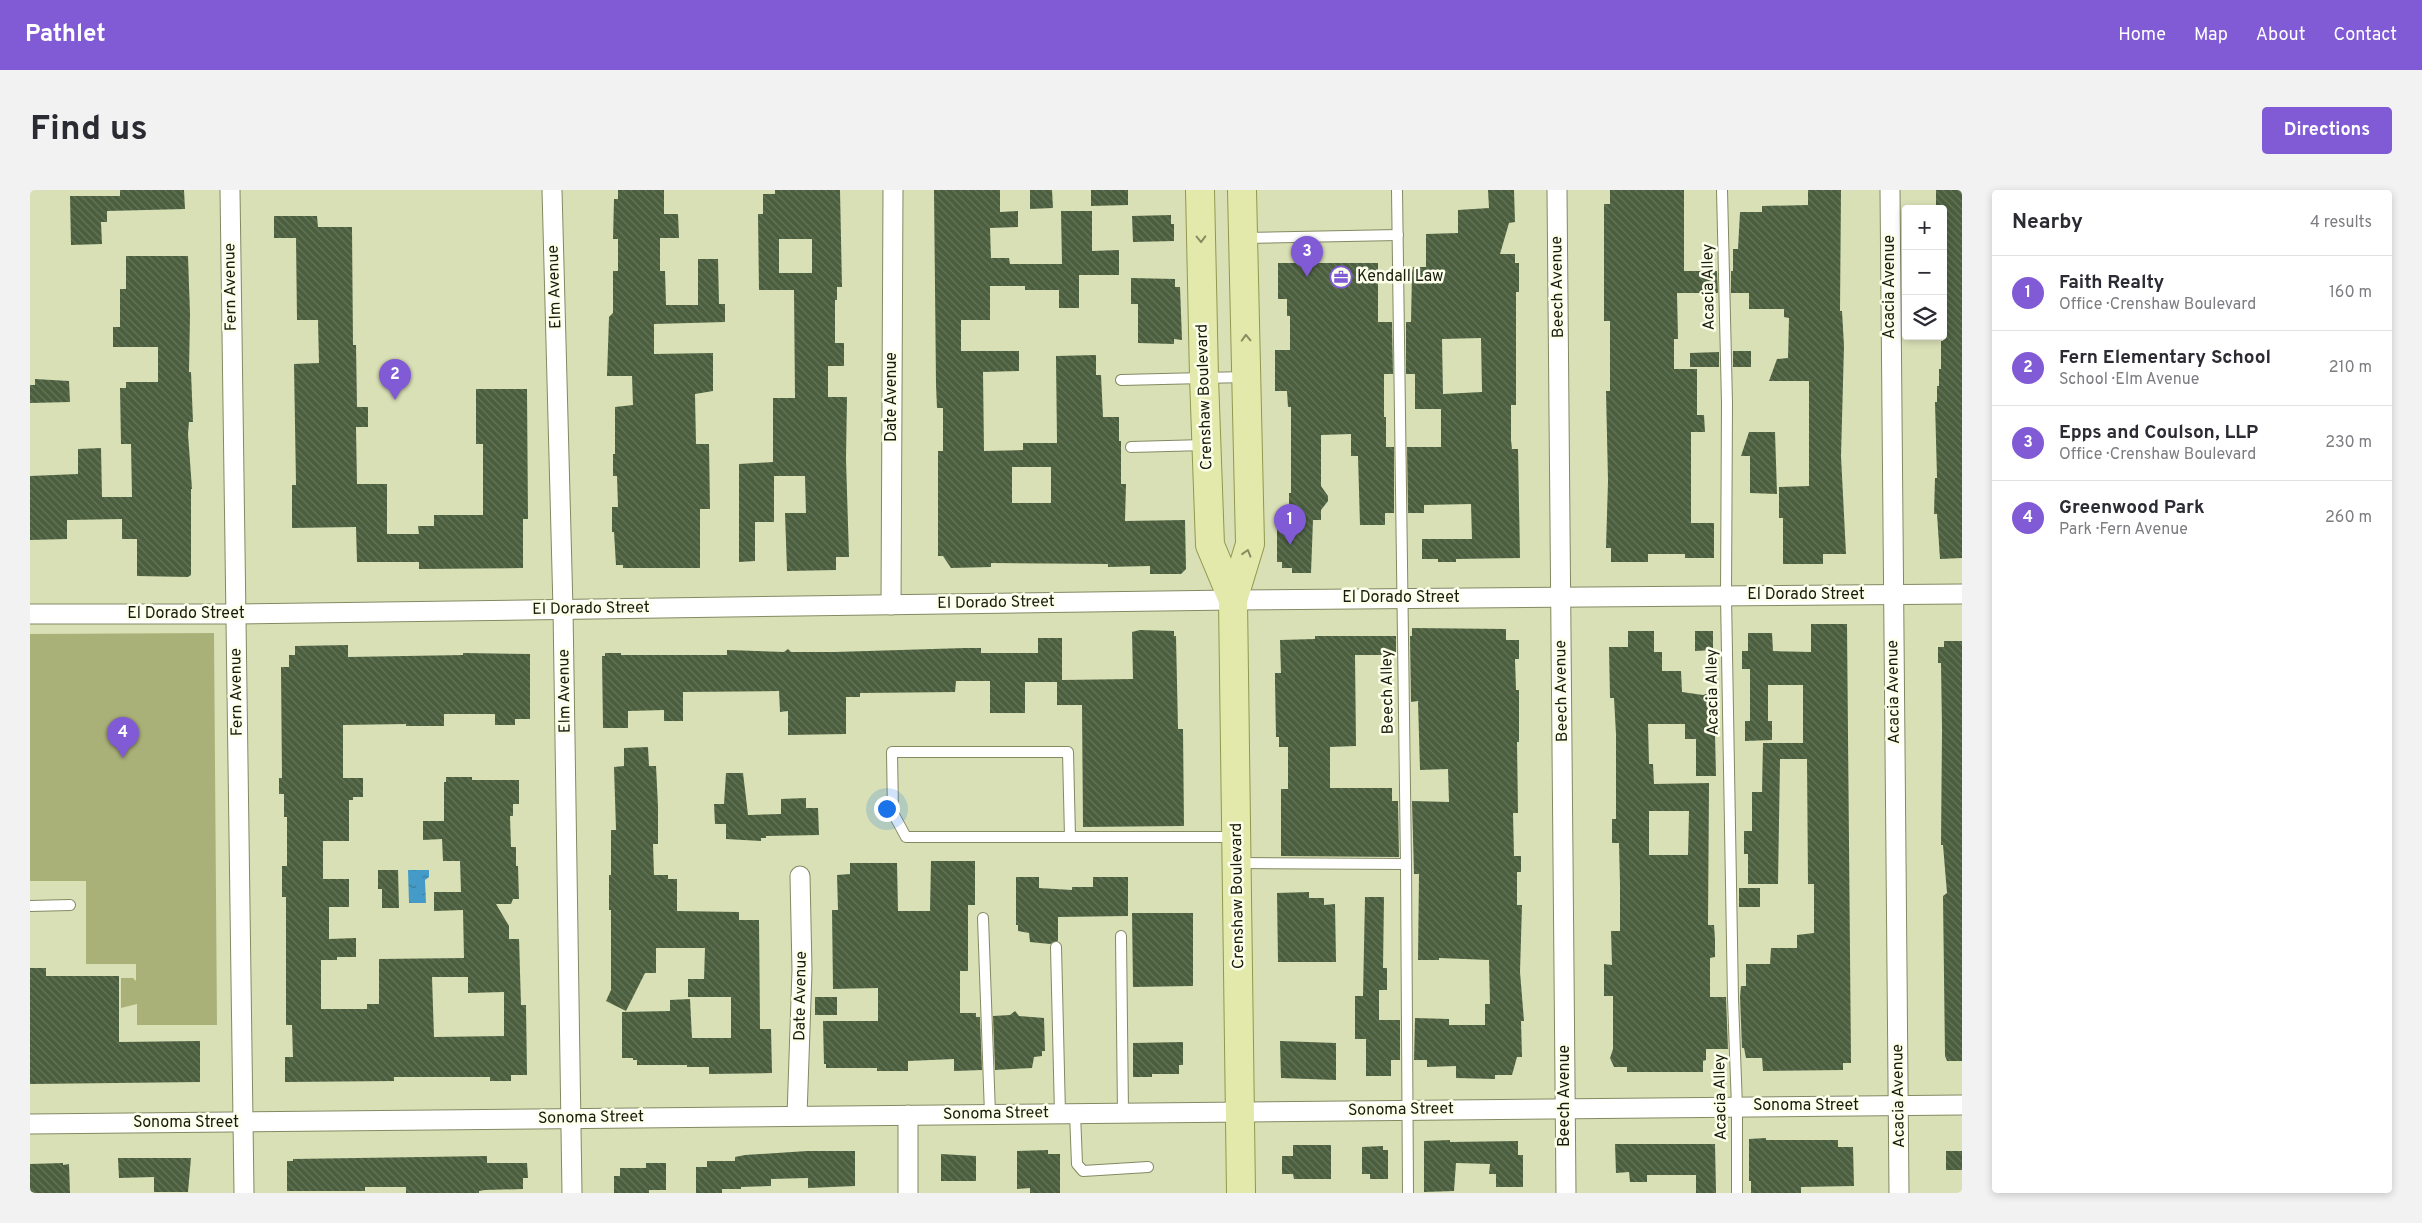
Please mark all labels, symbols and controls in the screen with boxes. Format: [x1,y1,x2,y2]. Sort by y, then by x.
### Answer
text: Pathlet [25,20,106,50]
text: Home [2118,24,2166,47]
text: Map [2194,24,2228,47]
text: About [2256,24,2305,47]
text: Contact [2333,24,2397,47]
button: Directions [2262,107,2392,154]
text: Find us [30,108,148,152]
map controls [1902,205,1947,340]
button: + [1902,205,1947,250]
text: Nearby [2012,209,2083,236]
text: 4 results [2310,213,2372,233]
one-way arrow [1195,235,1206,243]
street label: Acacia Avenue [1880,235,1900,339]
pin: 3 [1291,236,1323,277]
street label: Beech Avenue [1547,236,1569,338]
street label: Fern Avenue [220,243,242,331]
street label: Acacia Alley [1698,243,1720,331]
street label: Elm Avenue [544,245,566,329]
button: − [1902,250,1947,295]
office icon: Kendall Law [1329,265,1353,289]
place label: Kendall Law [1357,267,1443,287]
text: Faith Realty [2059,271,2164,295]
text: 1 [2025,283,2031,303]
text: 160 m [2329,283,2372,303]
button: layers [1902,295,1947,340]
text: Office · Crenshaw Boulevard [2059,295,2256,315]
street label: Crenshaw Boulevard [1192,324,1218,470]
one-way arrow [1240,334,1251,342]
text: Fern Elementary School [2059,346,2271,370]
street label: Date Avenue [882,352,902,442]
text: 2 [2023,358,2033,378]
text: 210 m [2329,358,2372,378]
pin: 2 [379,359,411,400]
text: School · Elm Avenue [2059,370,2199,390]
text: Epps and Coulson, LLP [2059,421,2258,445]
text: 3 [2023,433,2033,453]
text: 230 m [2325,433,2372,453]
text: Office · Crenshaw Boulevard [2059,445,2256,465]
text: Greenwood Park [2059,496,2205,520]
pin: 1 [1274,504,1306,545]
text: 4 [2023,508,2033,528]
text: 260 m [2325,508,2372,528]
text: Park · Fern Avenue [2059,520,2188,540]
one-way arrow [1242,549,1252,558]
street label: El Dorado Street [1747,585,1865,605]
street label: El Dorado Street [1342,588,1460,608]
street label: El Dorado Street [937,592,1055,614]
street label: El Dorado Street [532,598,650,620]
street label: El Dorado Street [127,604,245,624]
street label: Beech Avenue [1551,640,1573,742]
street label: Acacia Avenue [1883,640,1905,744]
street label: Fern Avenue [226,648,248,736]
street label: Acacia Alley [1702,648,1724,736]
street label: Elm Avenue [554,649,576,733]
street label: Beech Alley [1377,650,1399,734]
pin: 4 [107,717,139,758]
your location [874,796,900,822]
street label: Crenshaw Boulevard [1227,823,1249,969]
street label: Date Avenue [790,951,812,1041]
street label: Acacia Avenue [1888,1044,1910,1148]
street label: Beech Avenue [1555,1045,1575,1147]
street label: Acacia Alley [1710,1053,1732,1141]
street label: Sonoma Street [1753,1096,1859,1116]
street label: Sonoma Street [1348,1099,1454,1121]
street label: Sonoma Street [943,1103,1049,1125]
street label: Sonoma Street [538,1107,644,1129]
street label: Sonoma Street [133,1113,239,1133]

